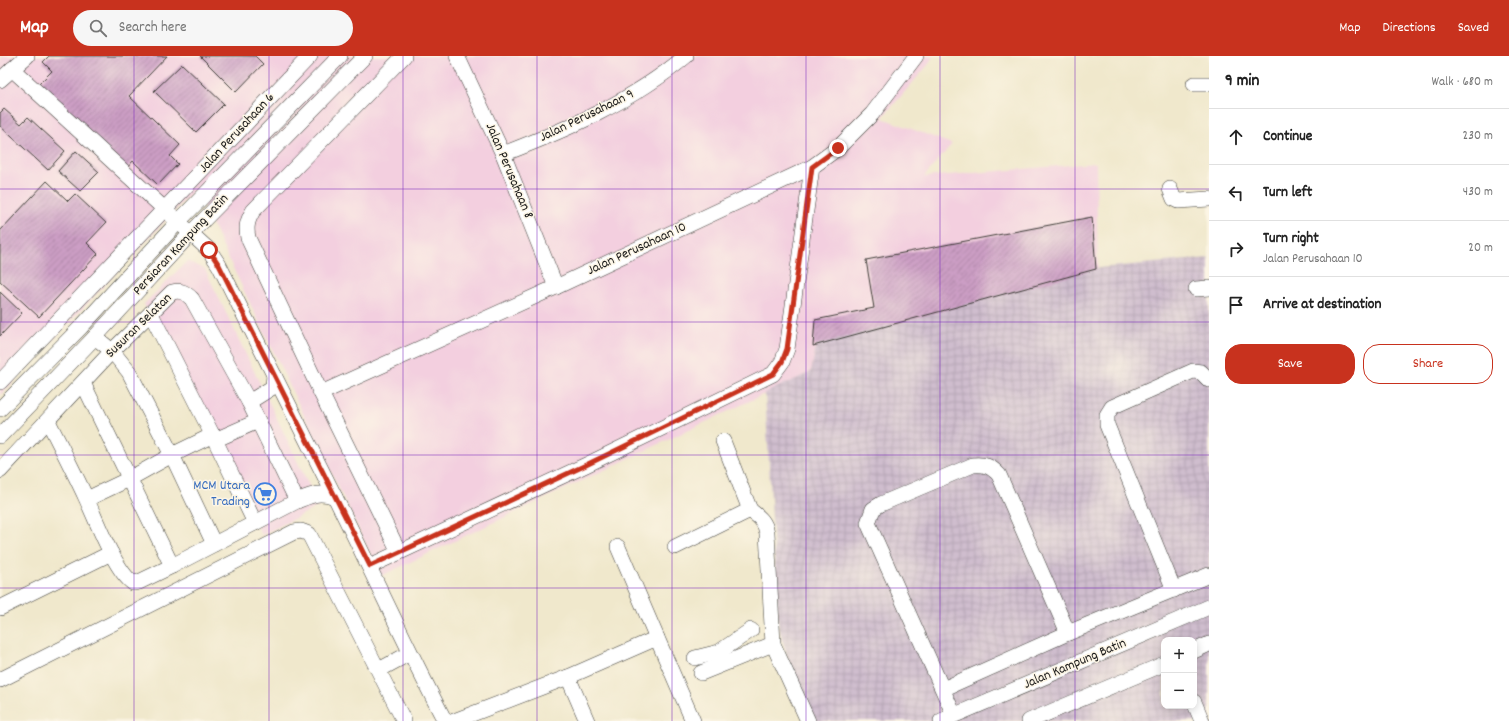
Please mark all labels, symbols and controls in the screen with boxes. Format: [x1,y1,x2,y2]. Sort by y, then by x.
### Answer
search box [73,10,353,46]
text: Map [20,15,49,42]
icon: search [87,17,109,39]
text: Search here [119,17,187,39]
text: Map [1339,18,1361,38]
text: Directions [1383,18,1436,38]
text: Saved [1458,18,1489,38]
text: 9 min [1225,70,1259,94]
text: Walk · 680 m [1432,73,1493,92]
street label: Jalan Perusahaan 9 [536,84,638,148]
street label: Jalan Perusahaan 6 [194,88,280,178]
street label: Jalan Perusahaan 8 [480,120,538,222]
icon: ahead [1225,126,1247,148]
text: Continue [1263,126,1312,148]
text: 230 m [1463,127,1493,146]
route end [829,139,847,157]
icon: left [1225,182,1247,204]
text: Turn left [1263,182,1312,204]
text: 430 m [1463,183,1493,202]
street label: Persiaran Kampung Batin [128,190,234,300]
street label: Jalan Perusahaan 10 [584,217,690,281]
text: Turn right [1263,228,1319,250]
icon: right [1225,238,1247,260]
text: 20 m [1468,239,1493,258]
route start [200,241,218,259]
text: Jalan Perusahaan 10 [1263,250,1363,269]
street label: Susuran Selatan [101,289,177,363]
icon: arrive [1225,294,1247,316]
text: Arrive at destination [1263,294,1381,316]
button: Save [1225,344,1355,384]
button: Share [1363,344,1493,384]
place label: MCM Utara Trading [193,476,250,512]
supermarket icon: MCM Utara Trading [252,481,278,507]
street label: Jalan Kampung Batin [1021,633,1129,695]
map controls [1161,637,1197,709]
button: + [1161,637,1197,673]
button: − [1161,673,1197,709]

